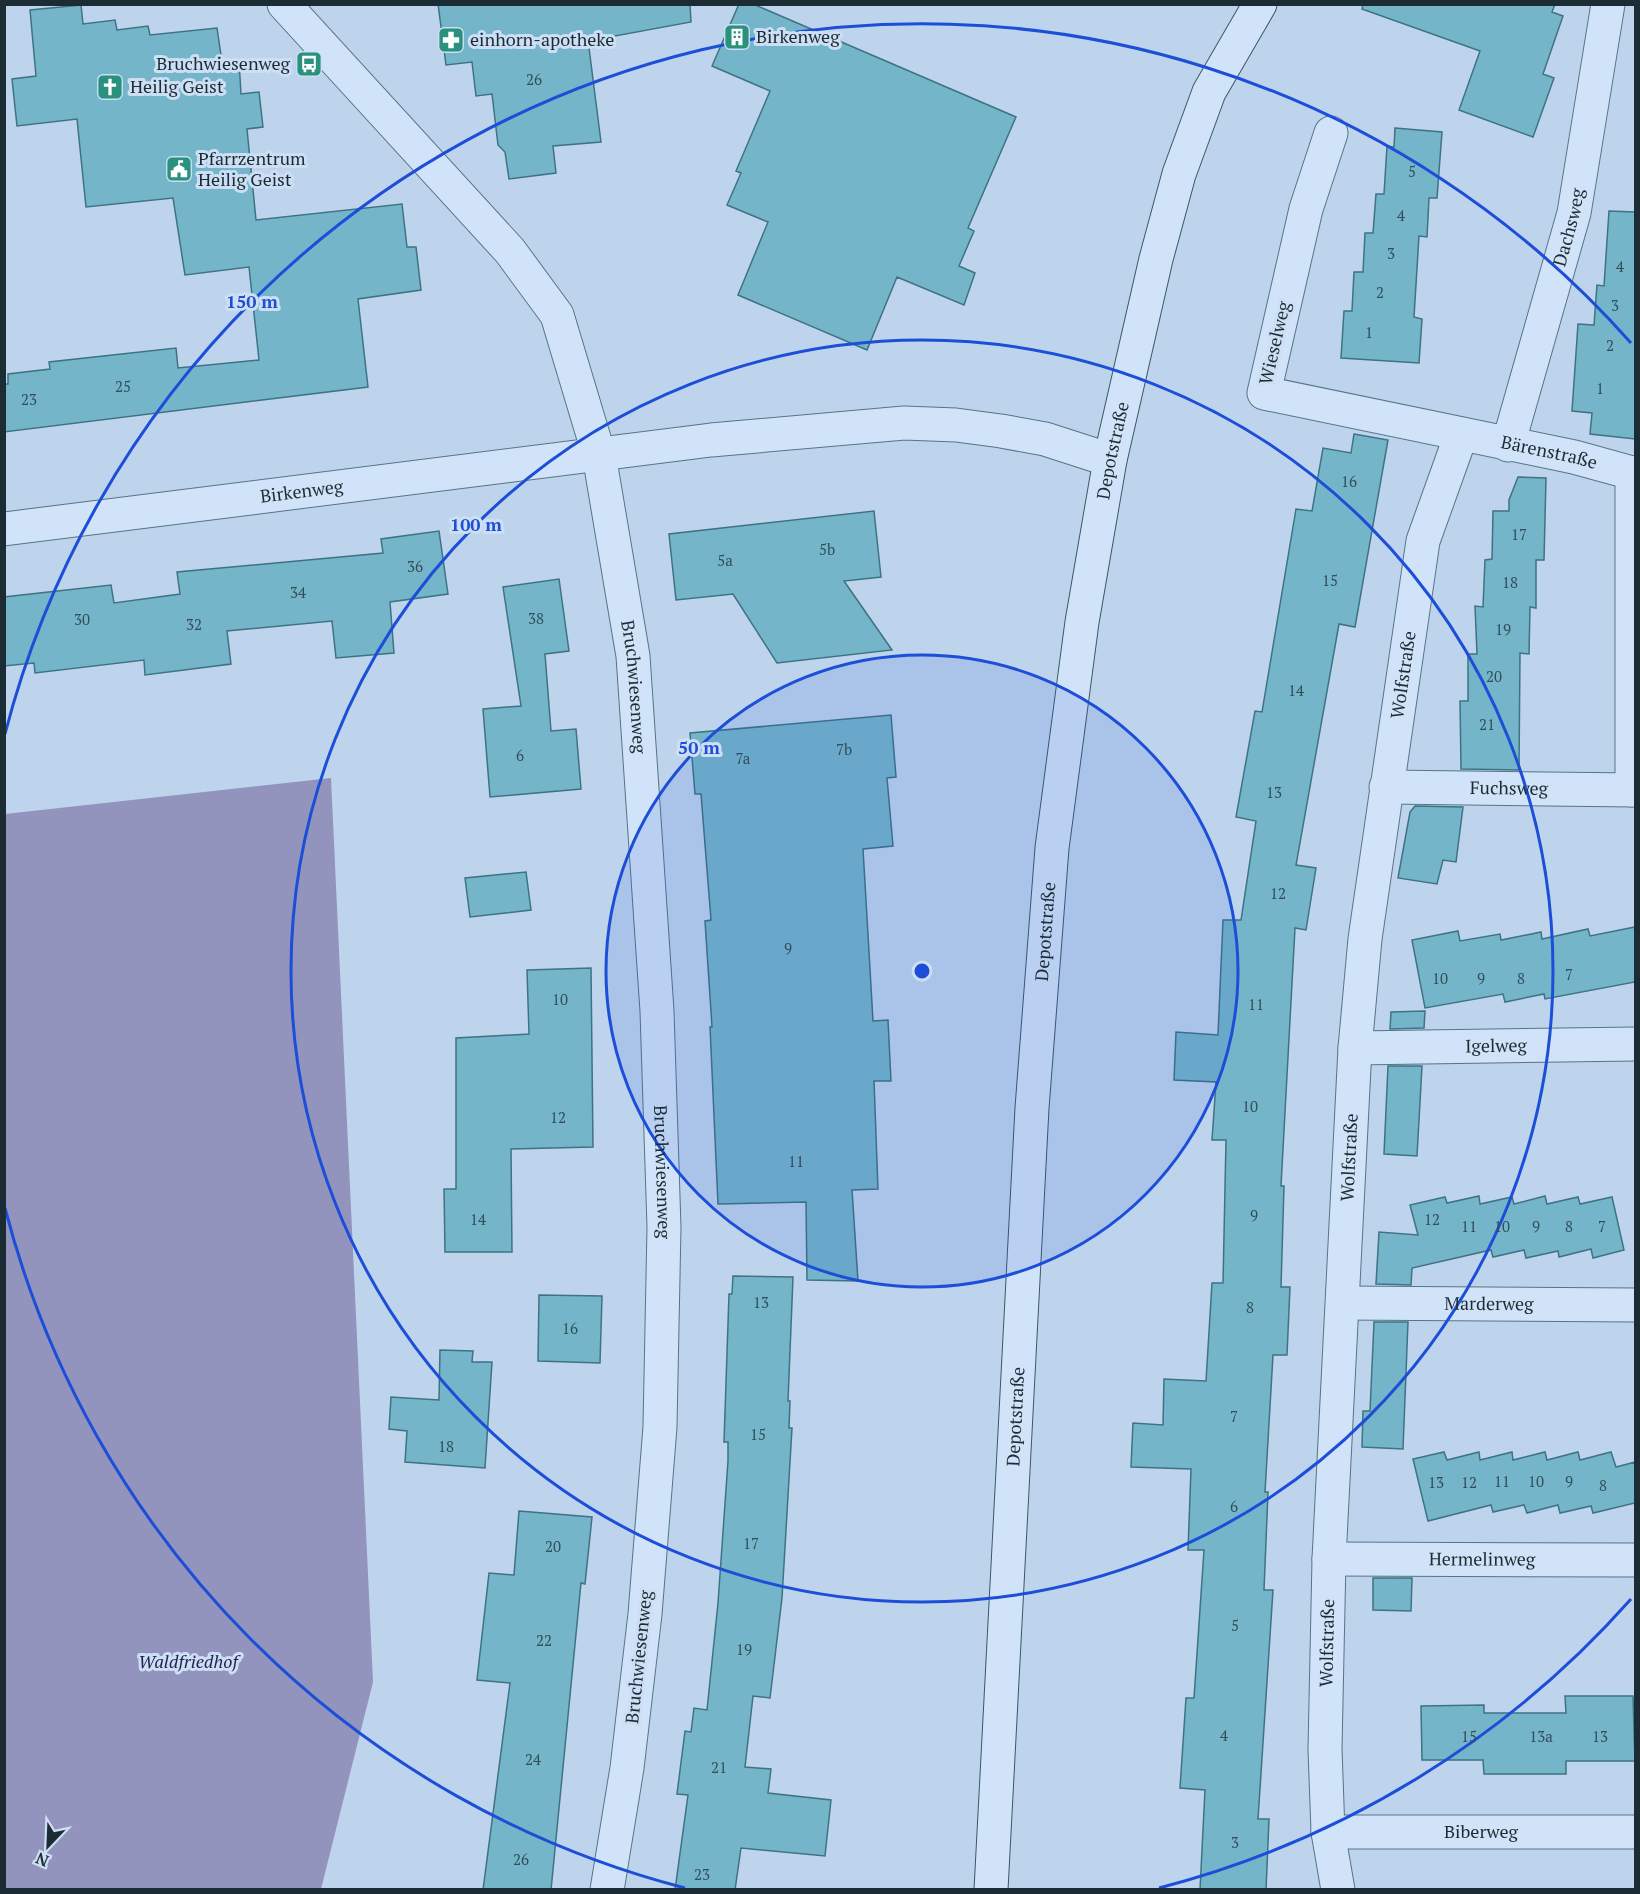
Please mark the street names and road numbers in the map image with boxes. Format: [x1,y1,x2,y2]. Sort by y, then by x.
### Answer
street label: Dachsweg [1546,186,1589,269]
street label: Wieselweg [1253,298,1295,387]
street label: Depotstraße [1090,399,1134,501]
street label: Bärenstraße [1499,429,1600,474]
street label: Birkenweg [259,473,345,508]
street label: Bruchwiesenweg [616,618,653,755]
street label: Wolfstraße [1384,629,1421,720]
street label: Fuchsweg [1470,775,1549,800]
street label: Depotstraße [1029,881,1060,982]
street label: Igelweg [1465,1033,1528,1057]
street label: Bruchwiesenweg [649,1105,677,1240]
street label: Wolfstraße [1334,1113,1363,1202]
street label: Marderweg [1444,1291,1534,1315]
street label: Depotstraße [1000,1366,1029,1467]
street label: Hermelinweg [1429,1546,1536,1571]
street label: Bruchwiesenweg [619,1589,657,1725]
street label: Wolfstraße [1313,1599,1339,1687]
street label: Biberweg [1444,1819,1518,1843]

